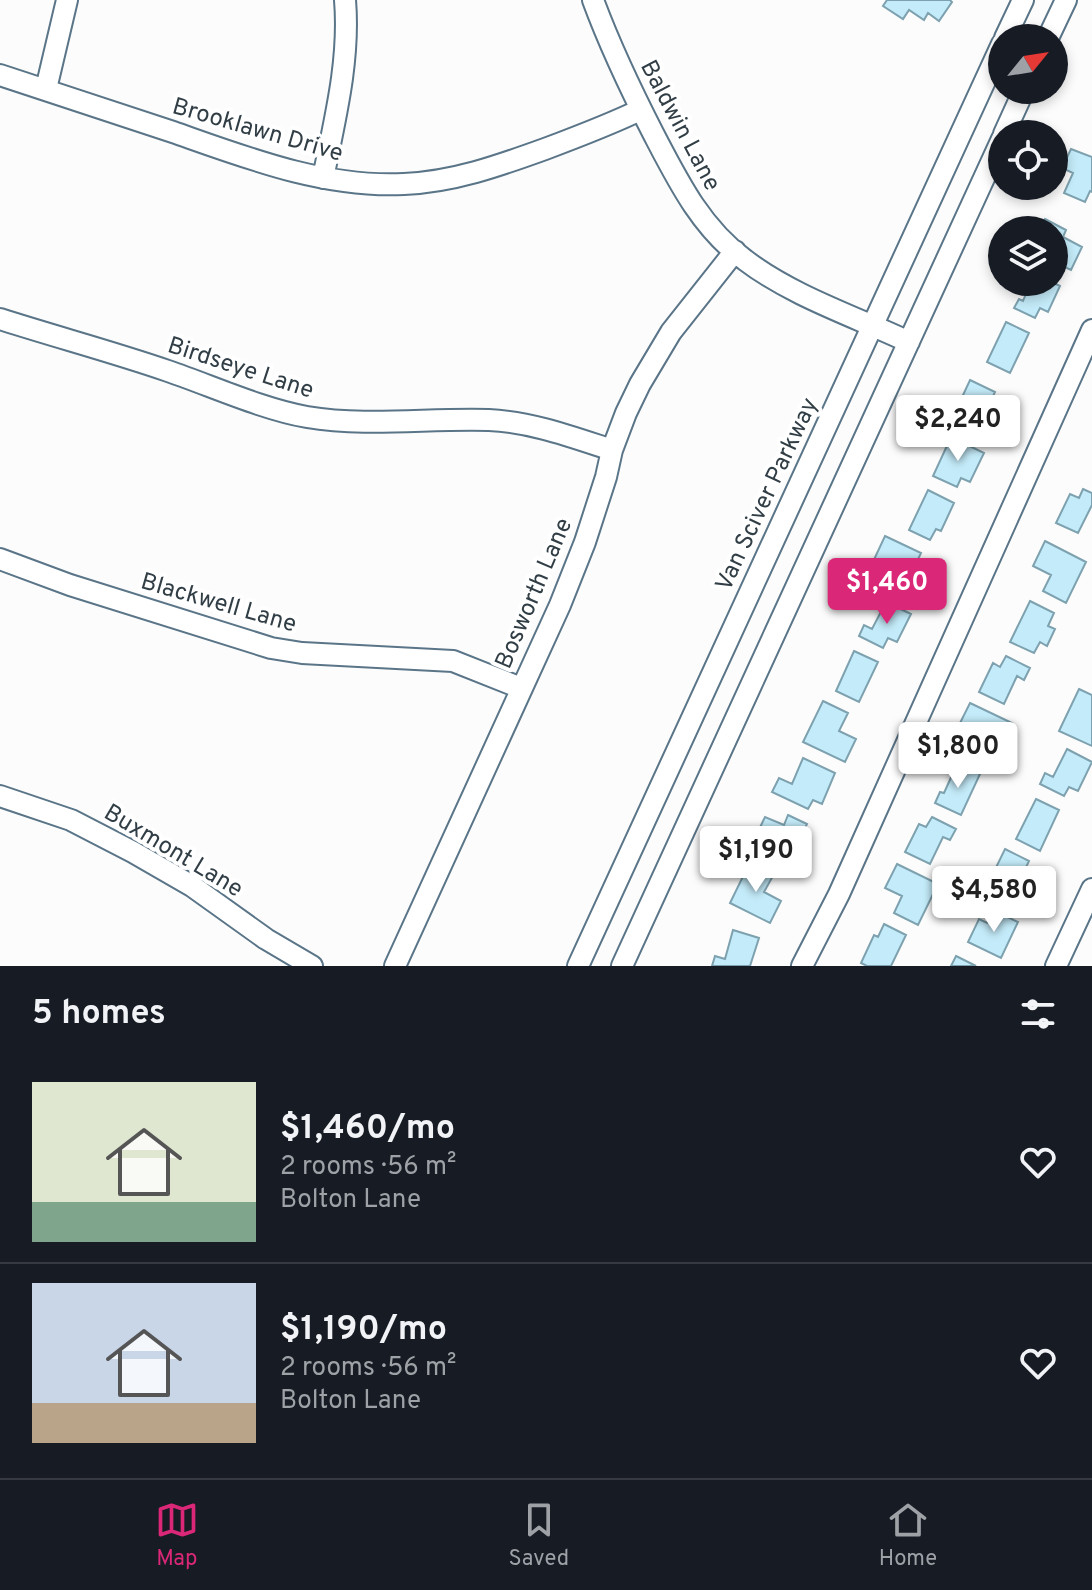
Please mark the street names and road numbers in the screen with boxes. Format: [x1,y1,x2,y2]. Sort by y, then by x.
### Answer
street label: Baldwin Lane [632,55,726,197]
street label: Brooklawn Drive [169,92,346,170]
street label: Birdseye Lane [164,331,317,407]
street label: Van Sciver Parkway [710,393,826,596]
street label: Bosworth Lane [490,514,580,674]
street label: Blackwell Lane [137,567,300,640]
street label: Buxmont Lane [98,798,248,905]

